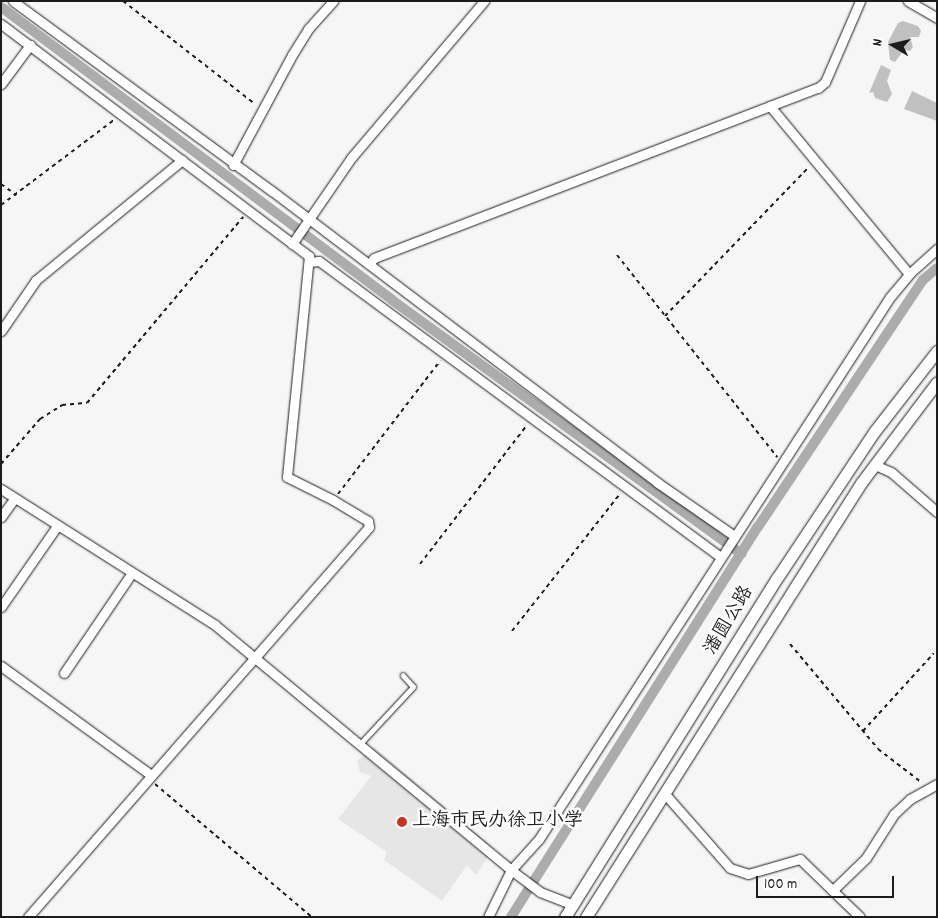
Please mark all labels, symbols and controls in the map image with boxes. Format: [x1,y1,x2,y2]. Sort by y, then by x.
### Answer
north arrow [868,20,918,70]
text: N [868,38,889,48]
street label: 潘圆公路 [701,583,759,659]
place label: 上海市民办徐卫小学 [412,811,583,833]
marker: 上海市民办徐卫小学 [396,816,408,828]
scale bar [758,866,896,898]
text: 100 m [764,874,797,896]

